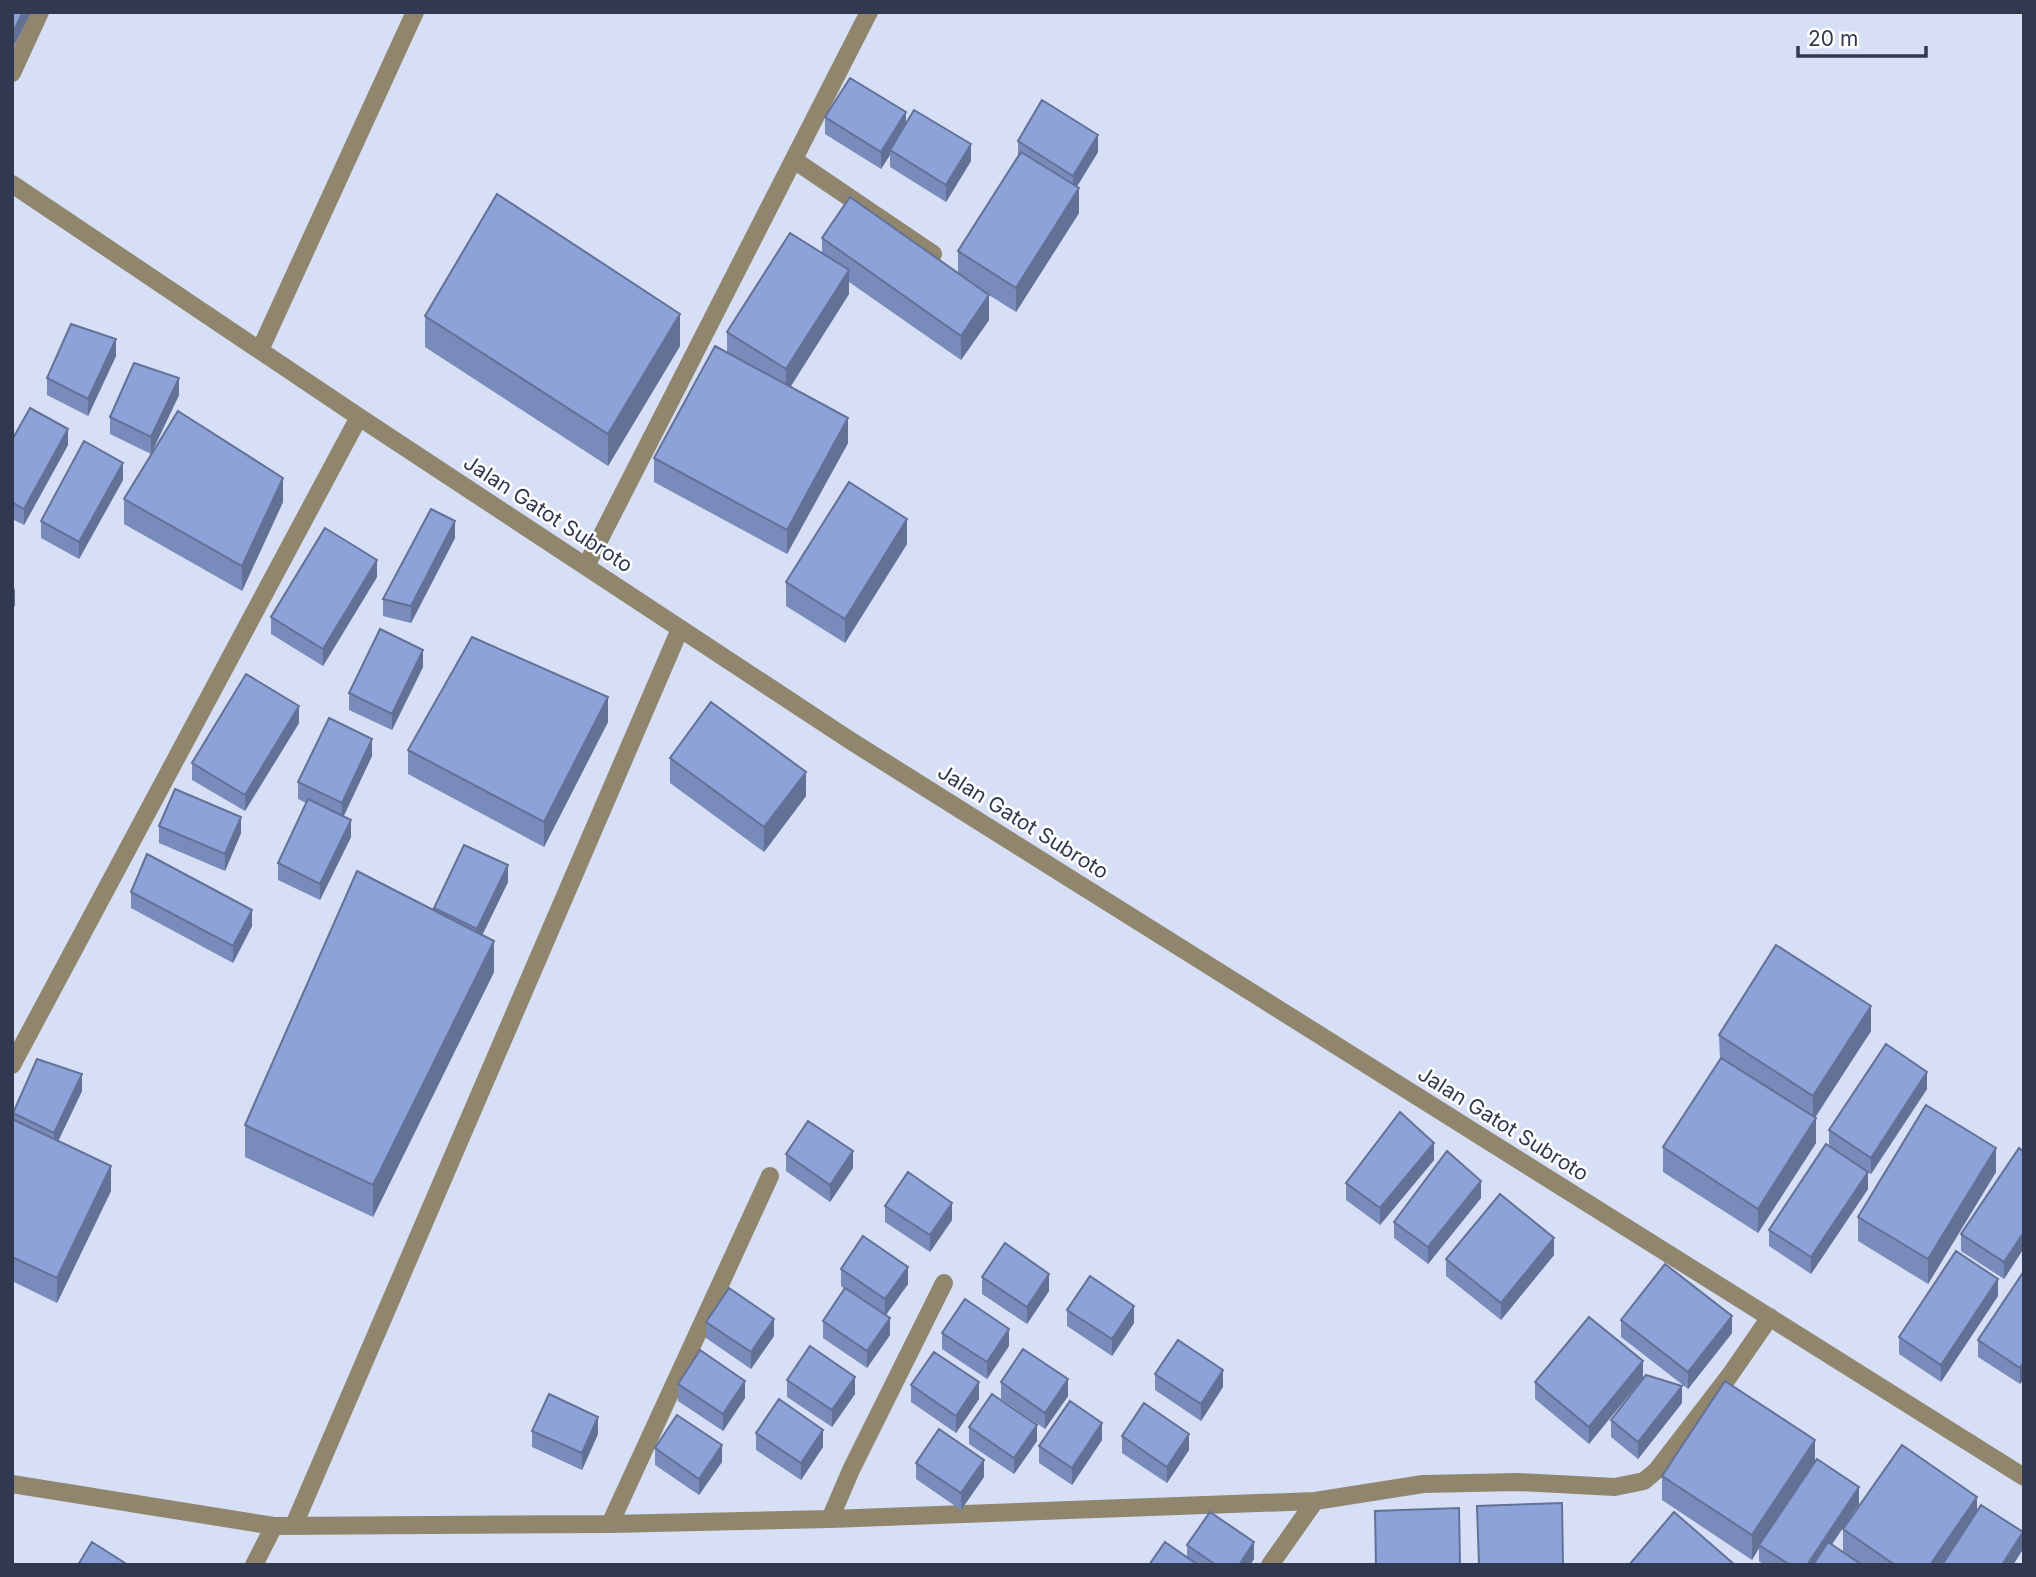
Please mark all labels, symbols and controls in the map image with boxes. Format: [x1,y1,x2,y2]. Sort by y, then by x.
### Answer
scale bar [1798,14,1926,58]
text: 20 m [1808,26,1858,51]
street label: Jalan Gatot Subroto [459,450,638,578]
street label: Jalan Gatot Subroto [933,759,1113,884]
street label: Jalan Gatot Subroto [1413,1061,1593,1186]

